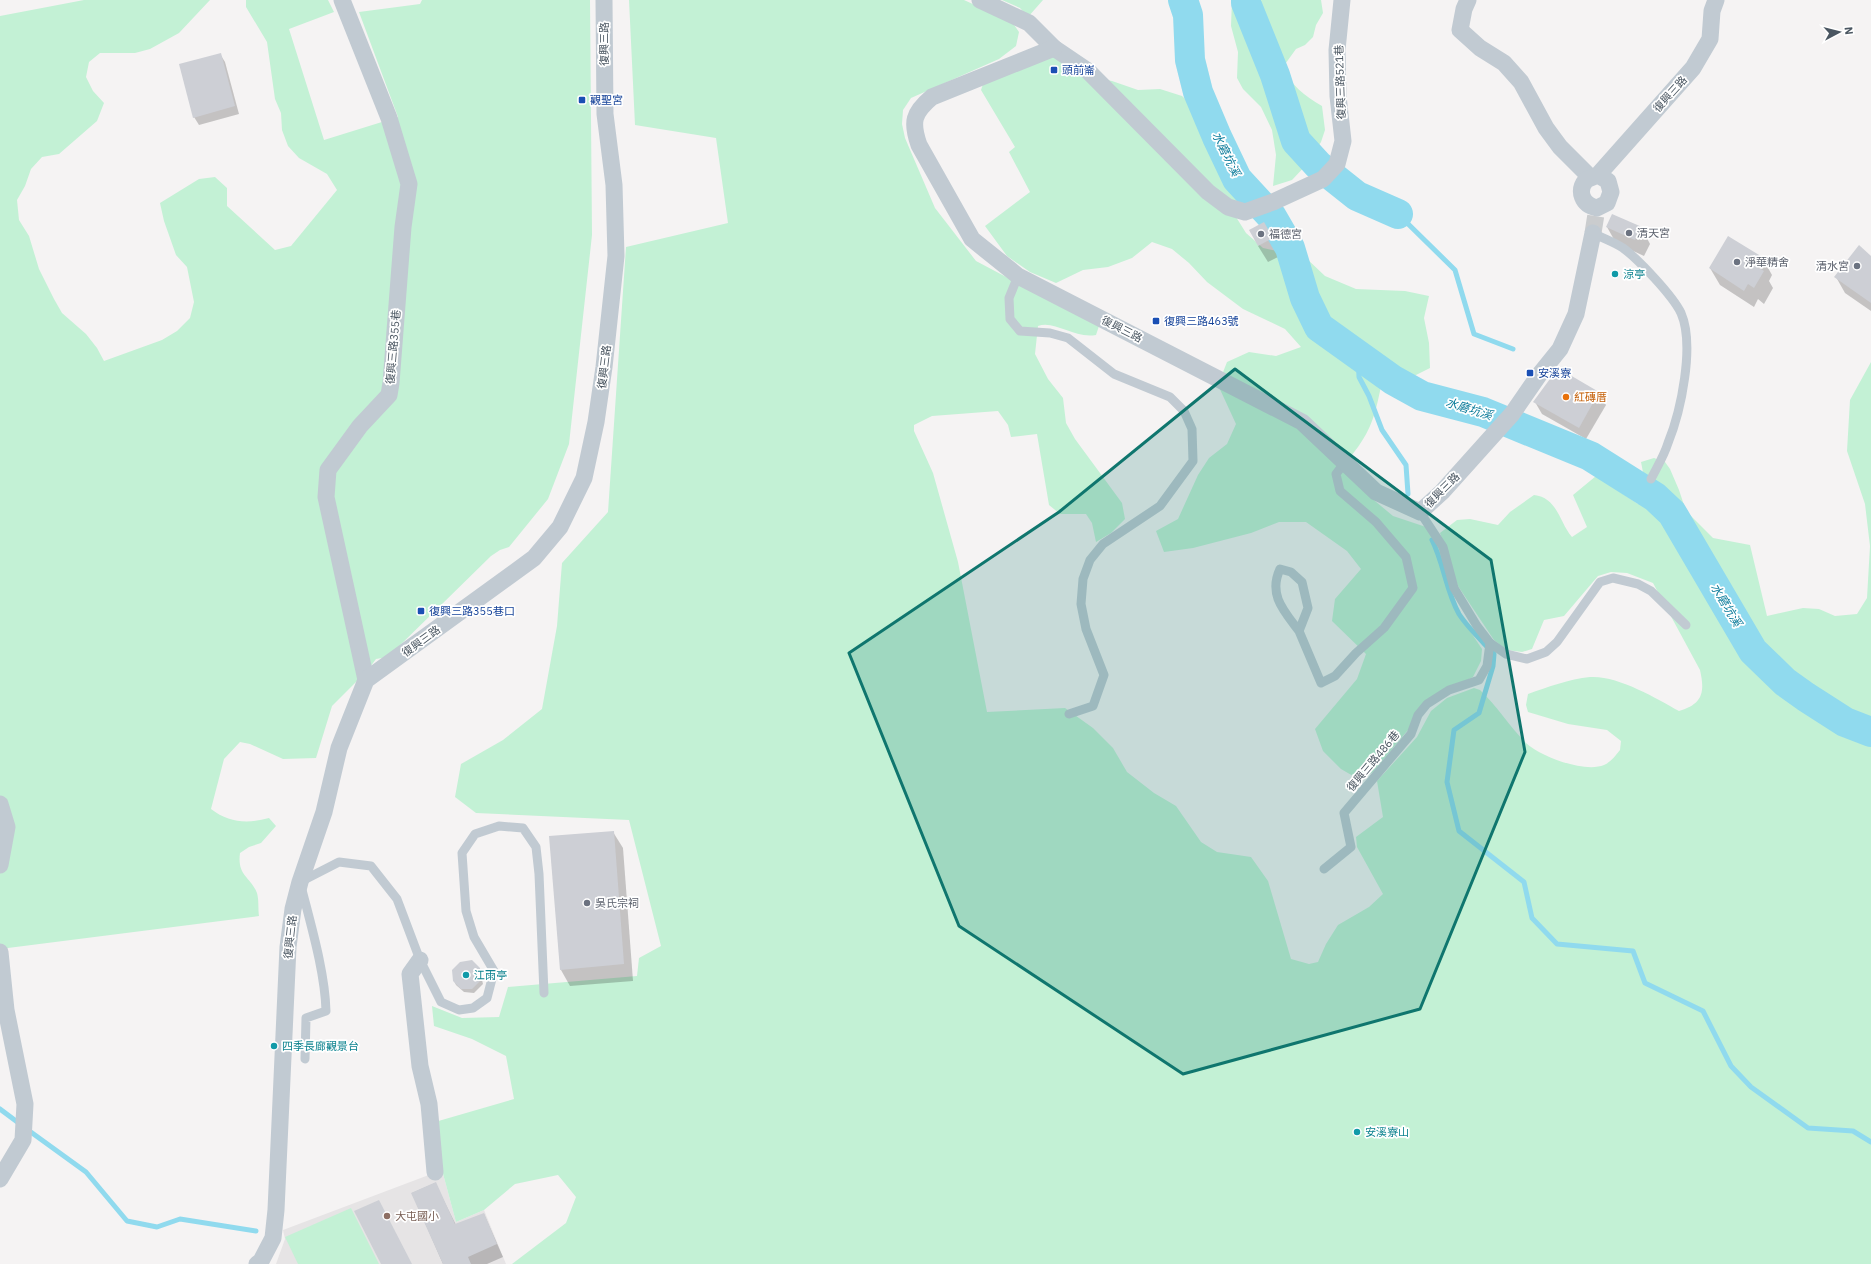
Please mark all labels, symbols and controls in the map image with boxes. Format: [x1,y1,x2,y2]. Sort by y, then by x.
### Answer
north arrow [1819,12,1859,52]
street label: 復興三路 [597,22,611,66]
text: N [1841,26,1856,36]
street label: 復興三路521巷 [1332,44,1348,120]
place label: 頭前崙 [1062,63,1095,77]
marker: 頭前崙 [1049,65,1059,75]
street label: 復興三路 [1650,73,1690,115]
place label: 觀聖宮 [590,93,623,107]
marker: 觀聖宮 [577,95,587,105]
water label: 水磨坑溪 [1209,129,1245,180]
place label: 清天宮 [1637,226,1670,240]
place label: 福德宮 [1269,227,1302,241]
marker: 清天宮 [1624,228,1634,238]
marker: 福德宮 [1256,229,1266,239]
place label: 淨華精舍 [1745,255,1789,269]
marker: 淨華精舍 [1732,257,1742,267]
place label: 清水宮 [1816,259,1849,273]
marker: 清水宮 [1852,261,1862,271]
place label: 涼亭 [1623,267,1645,281]
marker: 涼亭 [1610,269,1620,279]
street label: 復興三路355巷 [383,309,403,385]
street label: 復興三路 [1099,313,1145,345]
place label: 復興三路463號 [1164,314,1239,328]
marker: 復興三路463號 [1151,316,1161,326]
street label: 復興三路 [594,344,614,390]
place label: 安溪寮 [1538,366,1571,380]
marker: 安溪寮 [1525,368,1535,378]
place label: 紅磚厝 [1574,390,1607,404]
marker: 紅磚厝 [1561,392,1571,402]
water label: 水磨坑溪 [1444,394,1496,423]
street label: 復興三路 [1421,469,1463,511]
water label: 水磨坑溪 [1708,580,1746,631]
place label: 復興三路355巷口 [429,604,515,618]
marker: 復興三路355巷口 [416,606,426,616]
street label: 復興三路 [399,622,443,660]
street label: 復興三路486巷 [1344,728,1402,794]
place label: 吳氏宗祠 [595,896,639,910]
marker: 吳氏宗祠 [582,898,592,908]
street label: 復興三路 [281,914,299,960]
place label: 江雨亭 [474,968,507,982]
marker: 江雨亭 [461,970,471,980]
place label: 四季長廊觀景台 [282,1039,359,1053]
marker: 四季長廊觀景台 [269,1041,279,1051]
place label: 安溪寮山 [1365,1125,1409,1139]
marker: 安溪寮山 [1352,1127,1362,1137]
place label: 大屯國小 [395,1209,439,1223]
marker: 大屯國小 [382,1211,392,1221]

